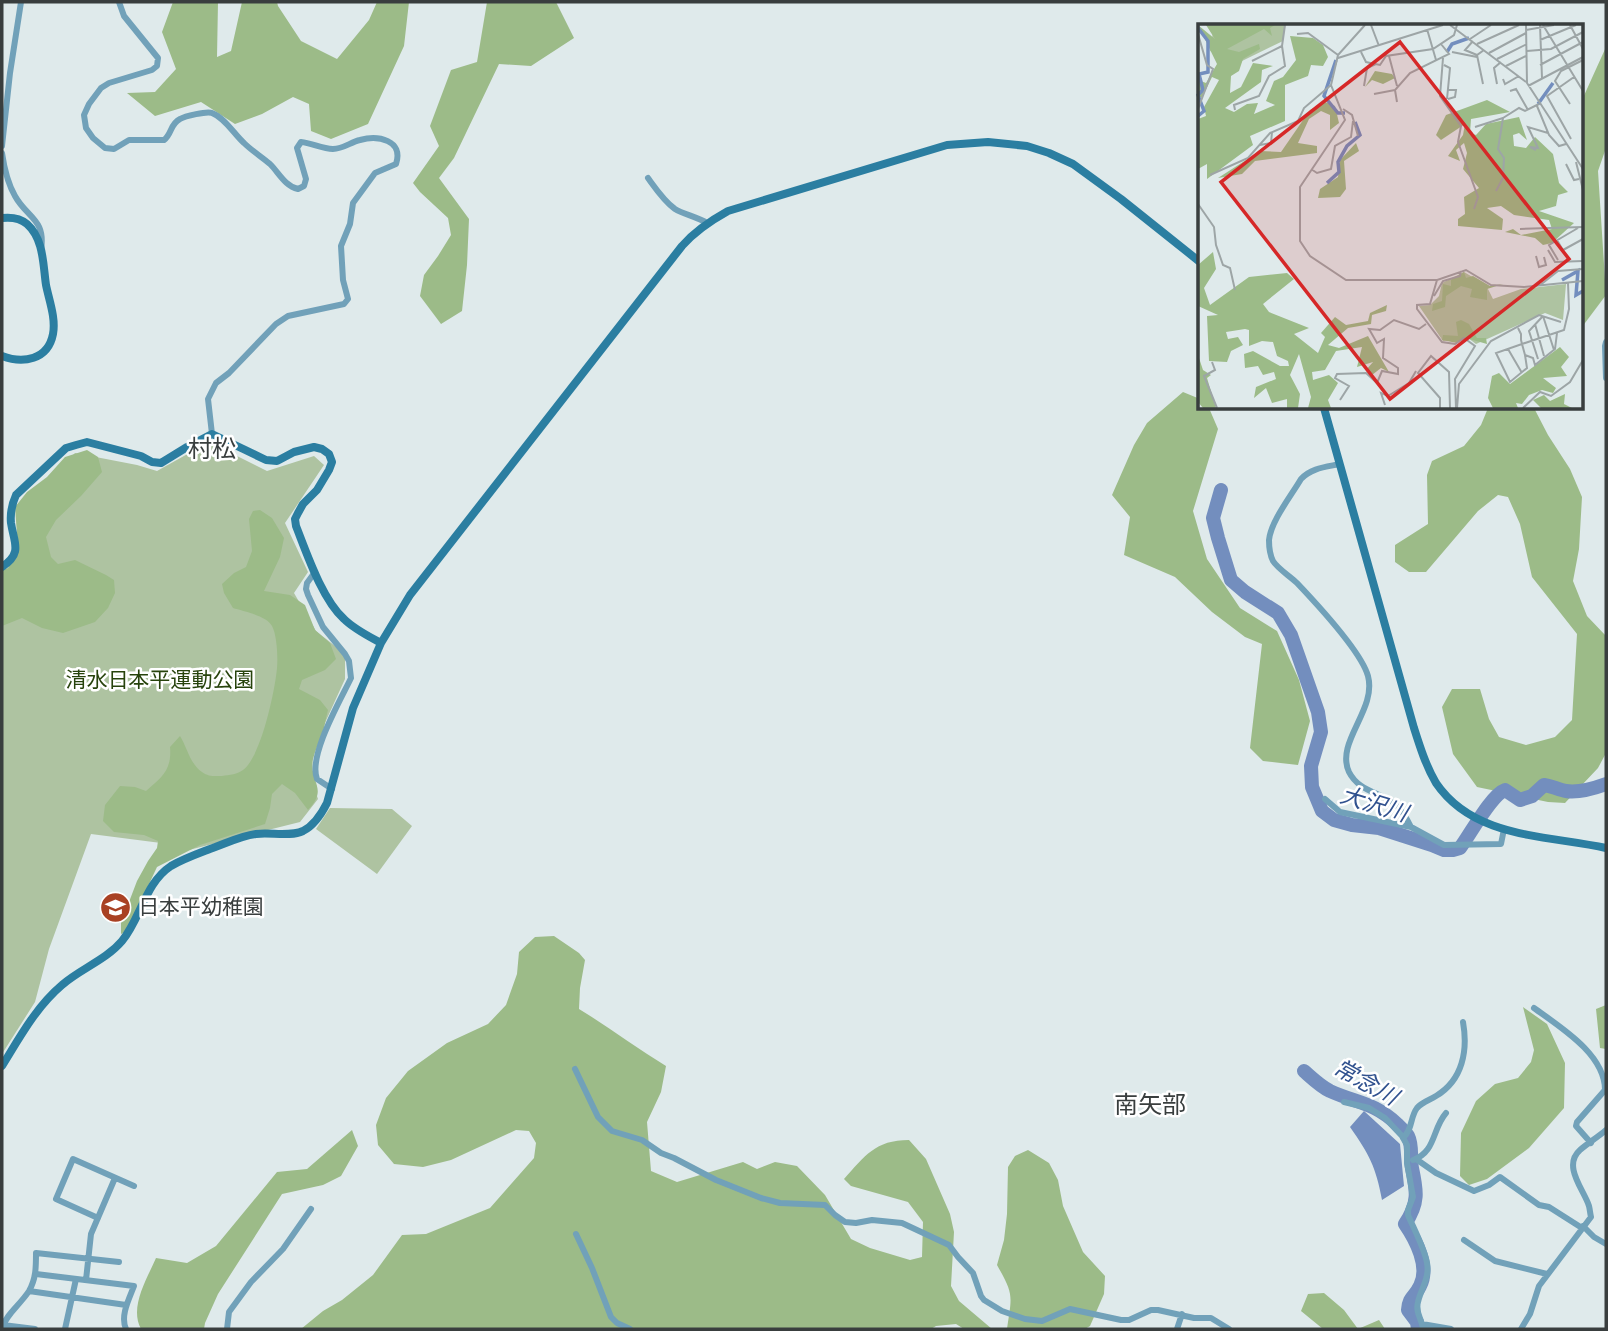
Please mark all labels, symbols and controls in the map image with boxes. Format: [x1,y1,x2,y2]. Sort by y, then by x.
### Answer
inset map [1198,24,1584,410]
district label: 村松 [188,432,236,464]
park label: 清水日本平運動公園 [66,665,255,693]
water label: 大沢川 [1337,779,1415,828]
school or university icon: 日本平幼稚園 [98,890,132,924]
place label: 日本平幼稚園 [138,892,264,920]
water label: 常念川 [1329,1051,1407,1112]
district label: 南矢部 [1114,1088,1186,1120]

